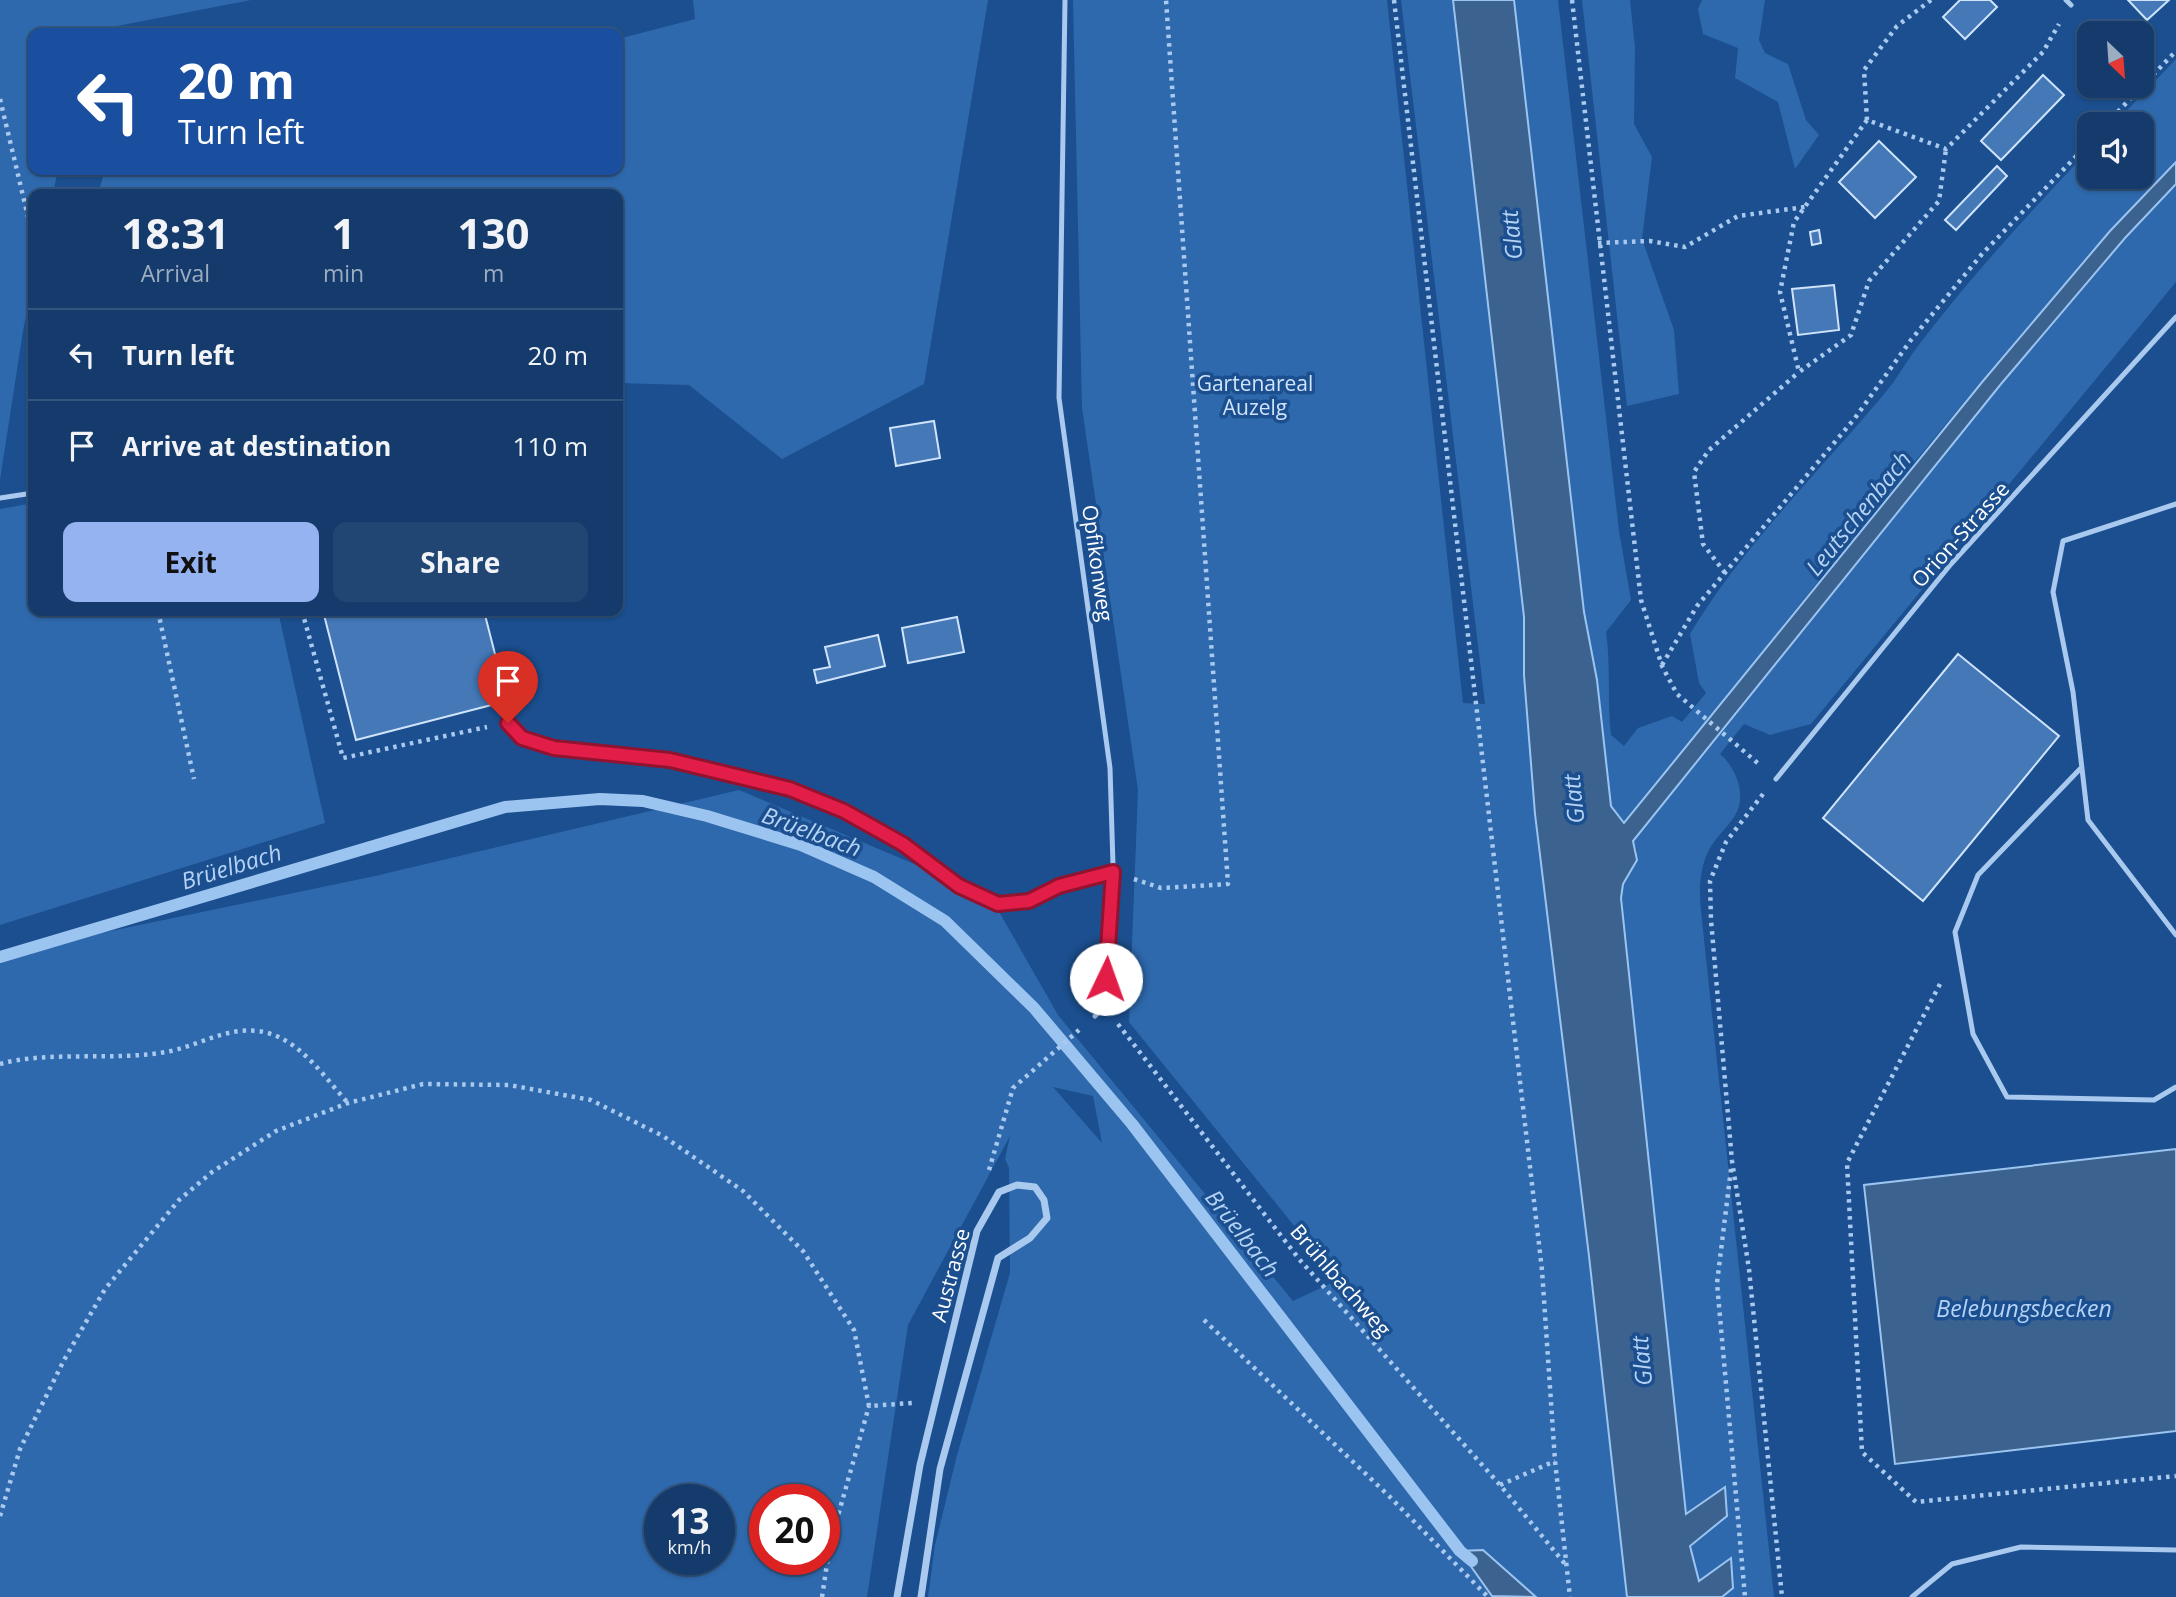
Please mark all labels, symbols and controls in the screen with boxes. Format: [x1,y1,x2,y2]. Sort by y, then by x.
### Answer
north arrow [2077,21,2154,98]
map controls [2077,21,2154,189]
text: 20 m [178,47,295,113]
icon: left [63,56,154,147]
text: Turn left [178,110,304,153]
button: sound [2077,112,2154,189]
text: 18:31 [121,204,229,261]
text: 1 [331,204,356,261]
text: 130 [458,204,530,261]
water label: Glatt [1492,207,1530,261]
text: Arrival [141,257,210,289]
text: min [323,257,364,289]
text: m [483,257,504,289]
icon: left [63,336,101,374]
text: Turn left [122,337,234,373]
text: 20 m [527,337,588,373]
park label: Gartenareal Auzelg [1197,369,1313,421]
icon: arrive [63,427,101,465]
text: Arrive at destination [122,428,391,464]
text: 110 m [513,428,588,464]
water label: Leutschenbach [1798,444,1918,582]
street label: Orion-Strasse [1905,475,2015,593]
street label: Opfikonweg [1076,503,1120,623]
button: Exit [63,522,319,602]
button: Share [333,522,588,602]
pin [478,651,538,723]
icon: arrive [489,662,527,700]
water label: Glatt [1554,771,1592,825]
water label: Brüelbach [758,798,866,864]
water label: Brüelbach [177,836,285,896]
position arrow [1069,942,1143,1016]
water label: Brüelbach [1199,1182,1287,1284]
street label: Brühlbachweg [1284,1218,1398,1342]
street label: Austrasse [924,1225,976,1325]
water label: Belebungsbecken [1936,1292,2112,1324]
water label: Glatt [1623,1333,1659,1387]
speed limit sign: 20 [749,1484,840,1575]
text: 13 [669,1497,710,1544]
text: km/h [668,1535,711,1559]

